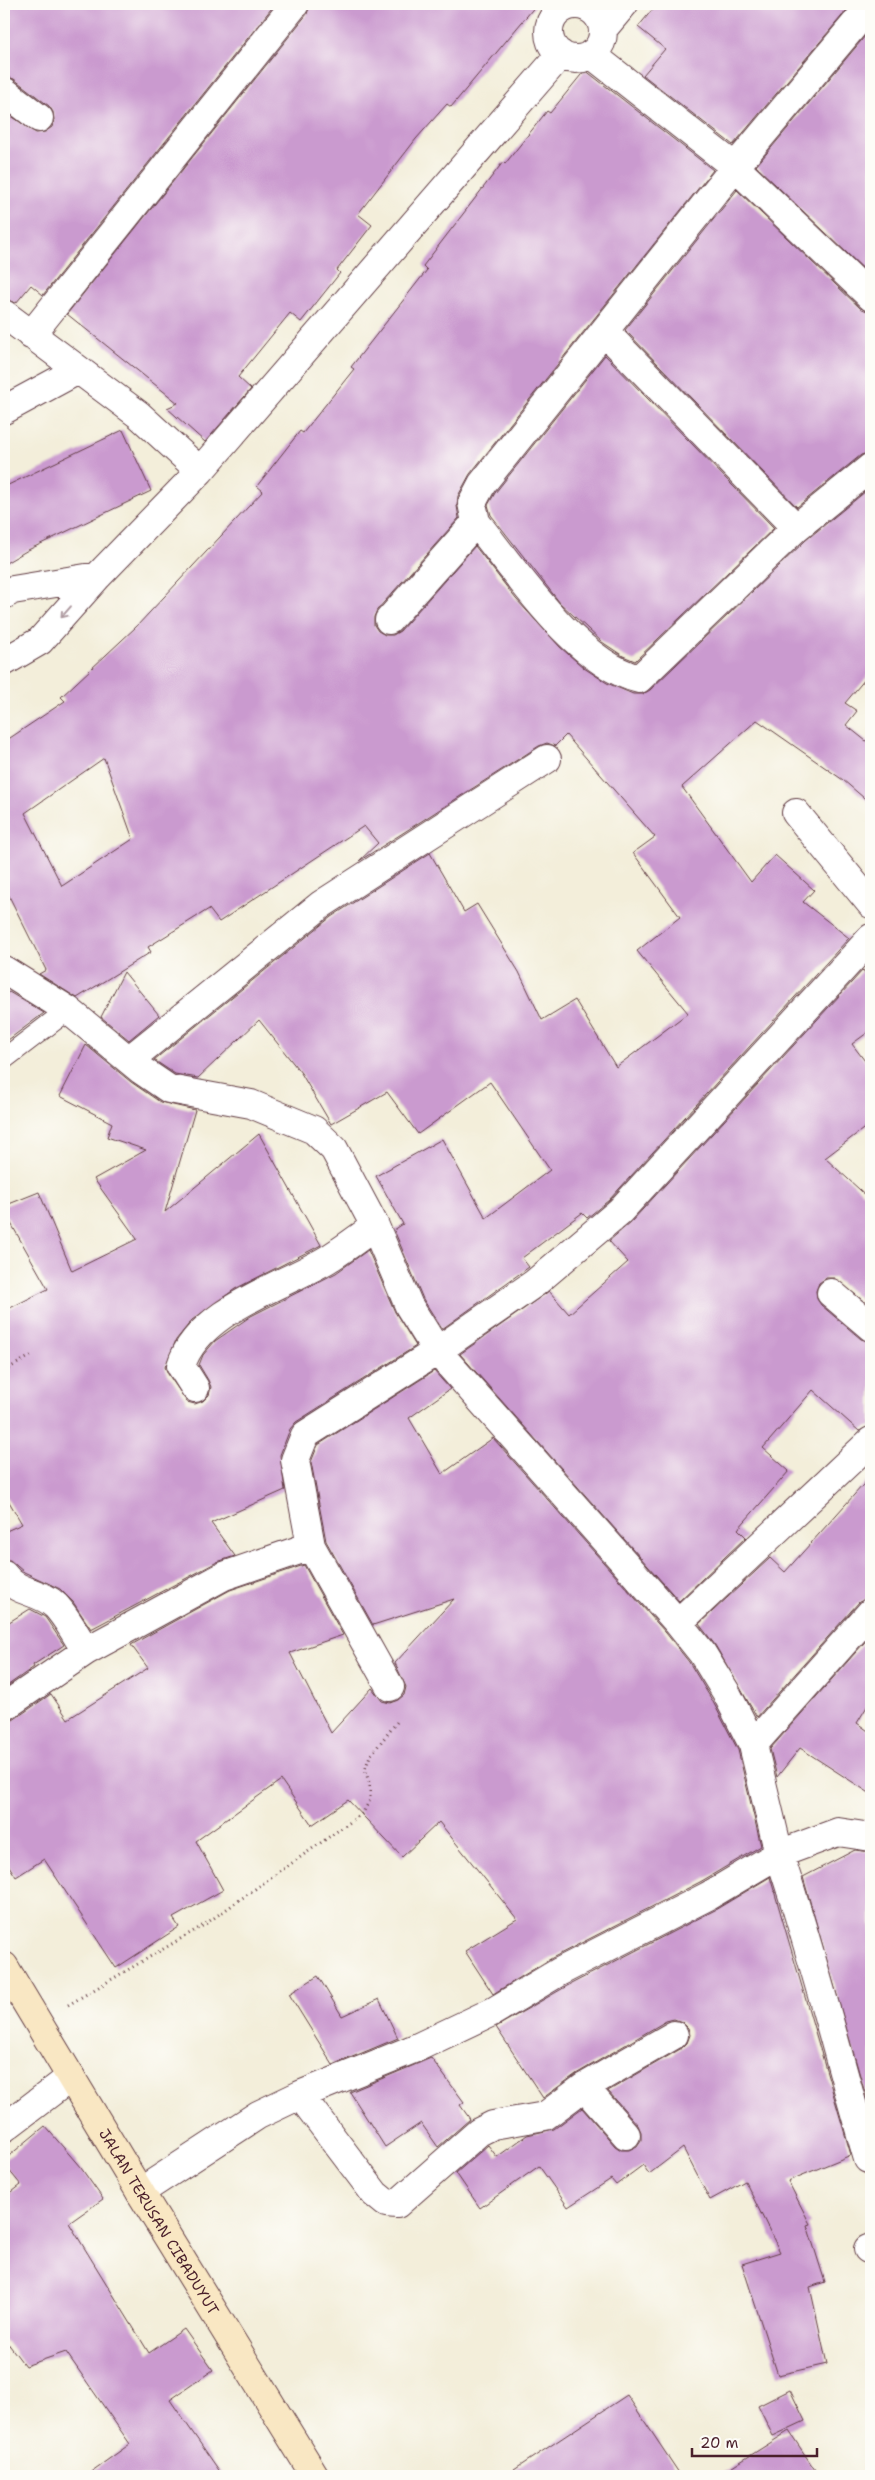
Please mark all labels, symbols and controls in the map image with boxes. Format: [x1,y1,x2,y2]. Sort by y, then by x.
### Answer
one-way arrow [60,606,71,619]
street label: JALAN TERUSAN CIBADUYUT [94,2125,223,2319]
scale bar [692,2425,818,2457]
text: 20 m [700,2433,739,2453]

